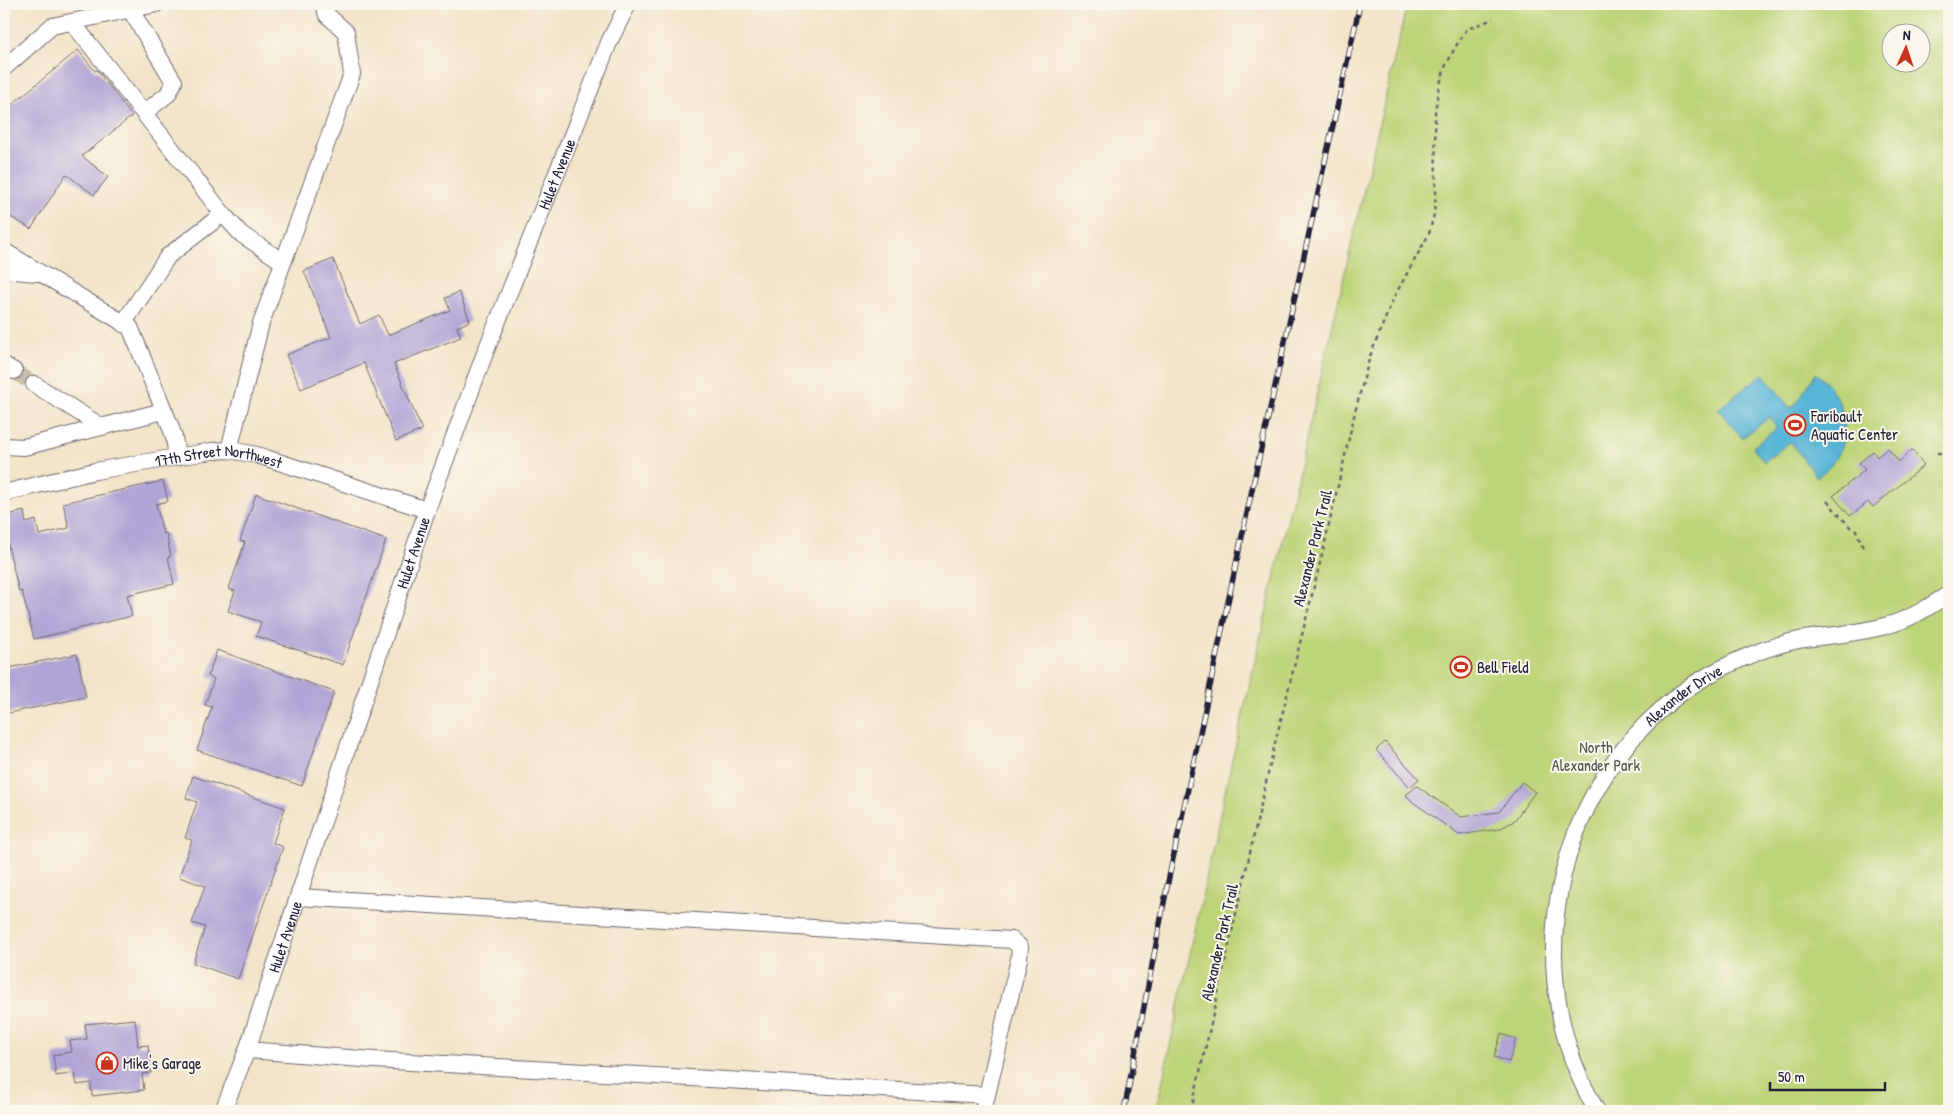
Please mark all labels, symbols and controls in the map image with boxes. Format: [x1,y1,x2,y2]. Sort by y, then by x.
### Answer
north arrow [1880,22,1930,72]
text: N [1902,25,1911,44]
street label: Hulet Avenue [533,135,581,212]
place label: Faribault Aquatic Center [1810,405,1898,445]
sports icon: Faribault Aquatic Center [1783,413,1807,437]
street label: 17th Street Northwest [153,439,286,474]
street label: Alexander Park Trail [1287,487,1337,609]
street label: Hulet Avenue [391,513,435,591]
sports icon: Bell Field [1449,655,1473,679]
place label: Bell Field [1477,656,1529,678]
street label: Alexander Drive [1639,659,1726,731]
park label: North Alexander Park [1552,736,1641,776]
street label: Alexander Park Trail [1195,880,1243,1003]
street label: Hulet Avenue [263,897,307,975]
shop icon: Mike's Garage [95,1051,119,1075]
place label: Mike's Garage [123,1052,202,1074]
scale bar [1770,1060,1886,1092]
text: 50 m [1778,1066,1805,1087]

